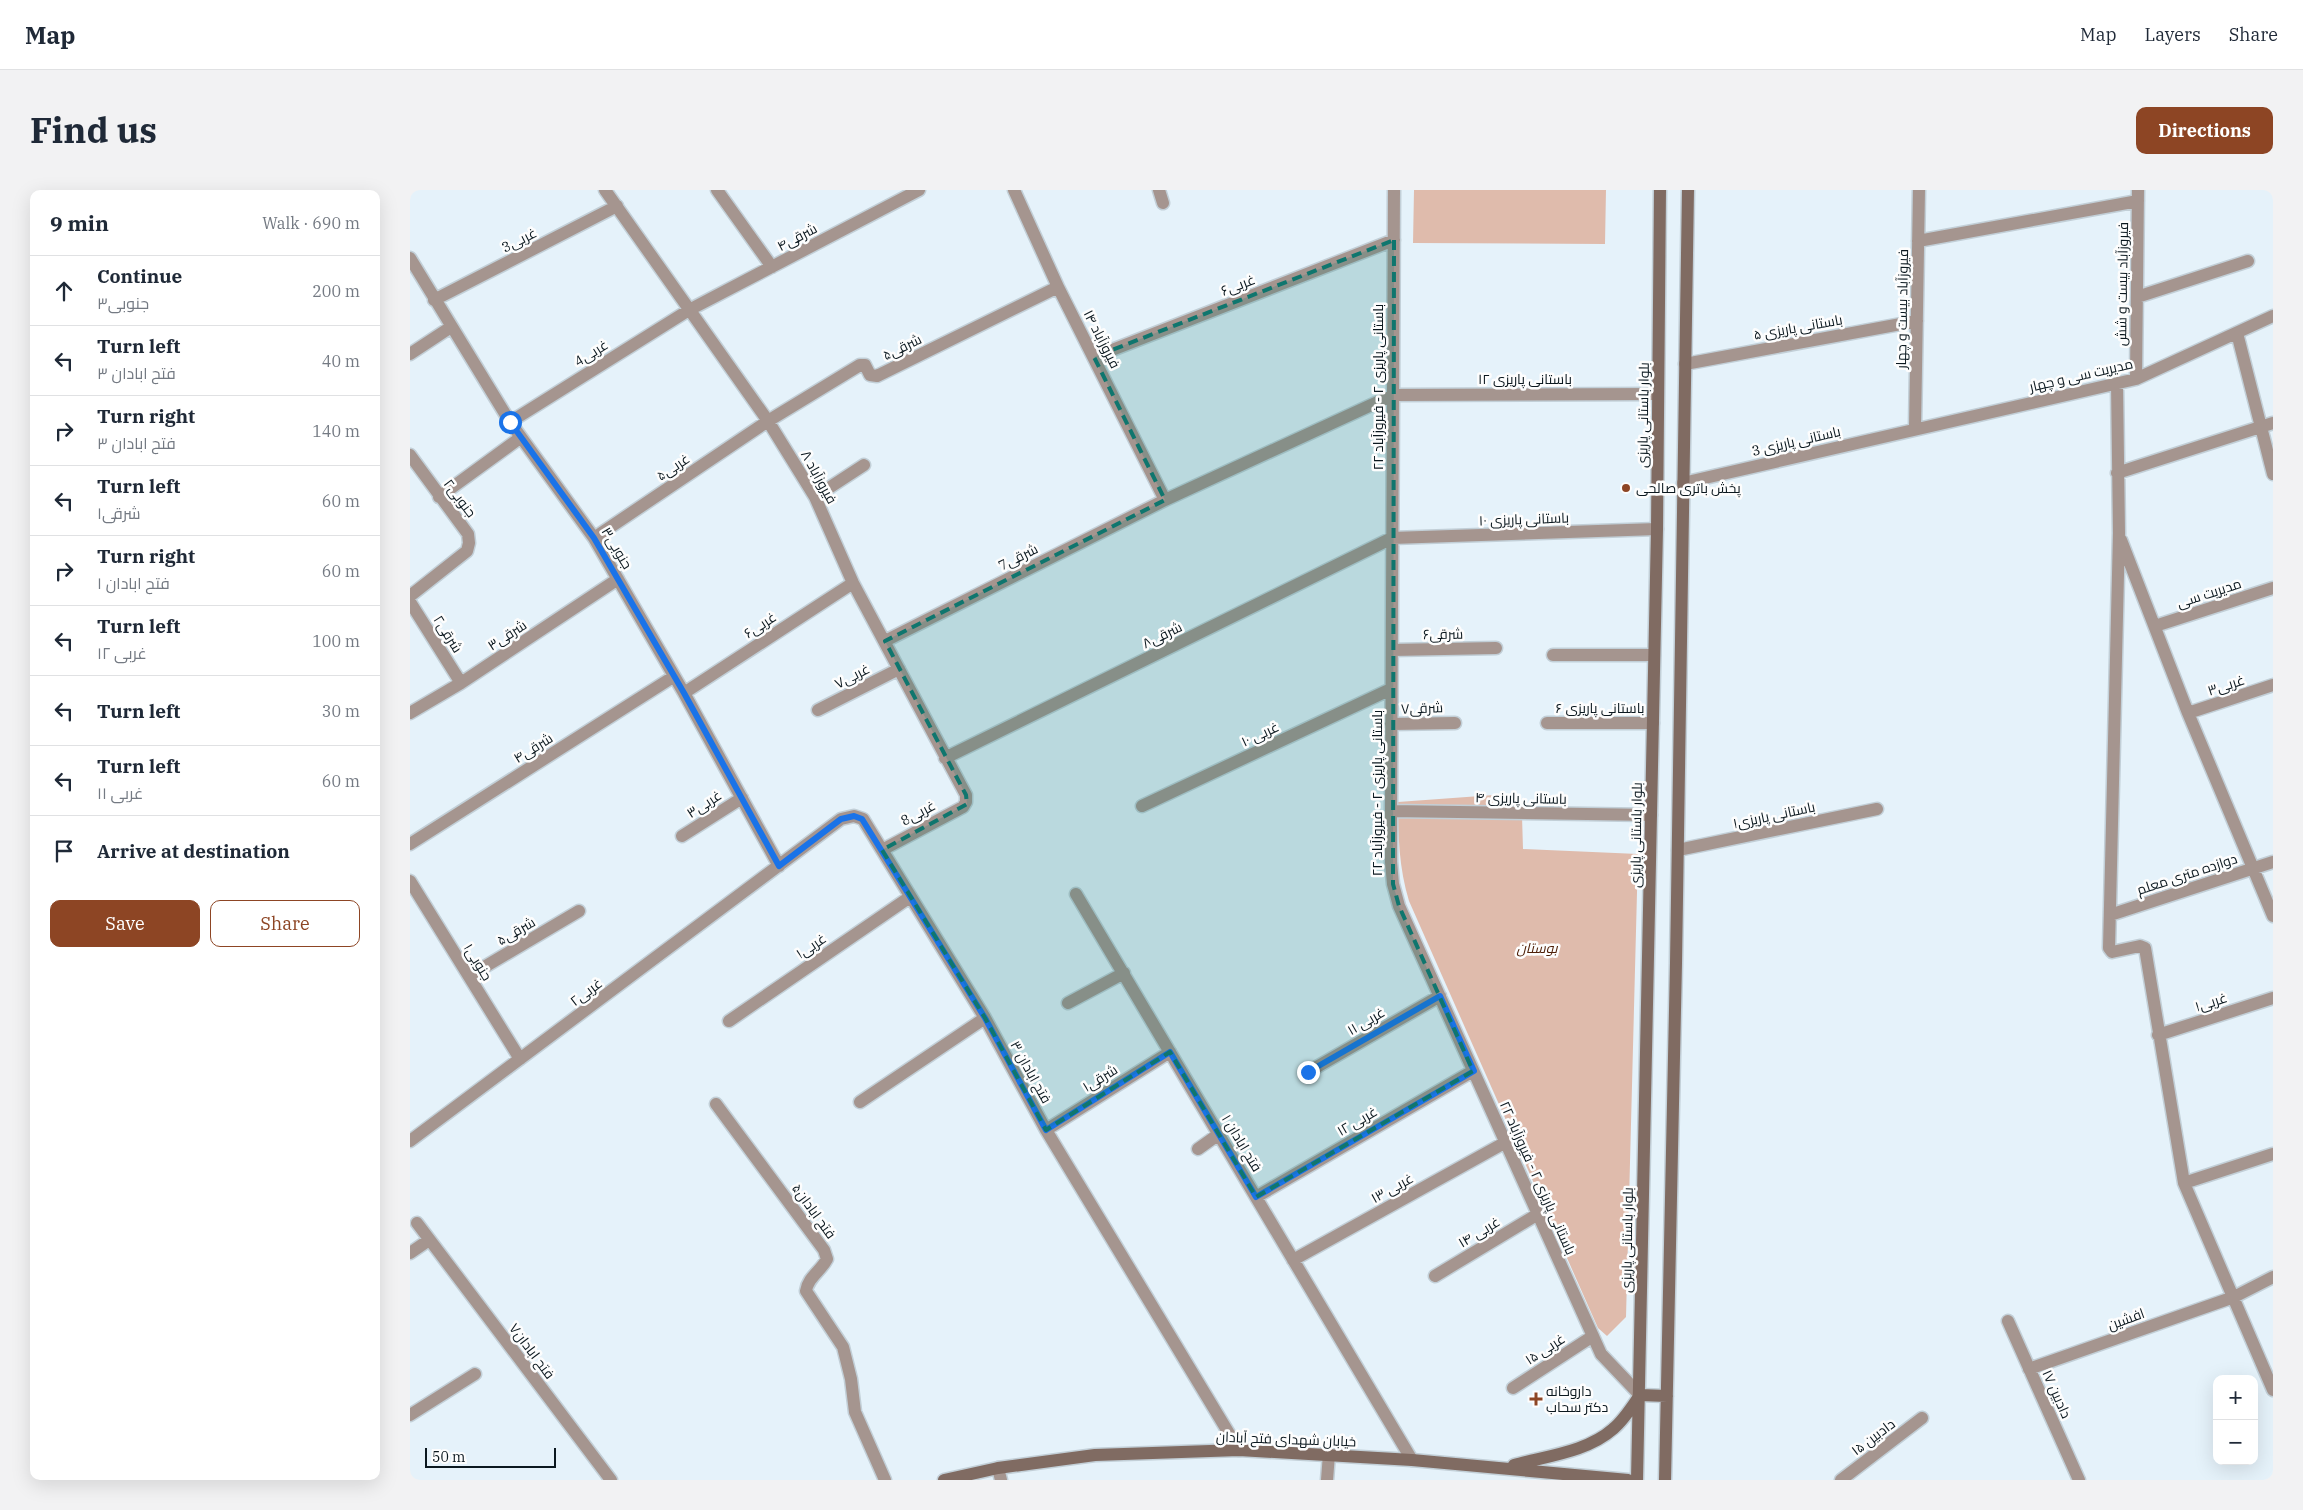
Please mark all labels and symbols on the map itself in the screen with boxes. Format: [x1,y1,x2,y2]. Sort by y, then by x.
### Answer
street label: شرقی۴ [774,219,820,255]
street label: فیروزآباد بیست و شش [2112,222,2132,346]
street label: غربی3 [498,224,540,256]
street label: فیروزآباد بیست و چهار [1892,249,1913,370]
street label: غربی۶ [1218,270,1258,300]
street label: باستانی پاریزی ۲ - فیروزآباد ۲۲ [1369,304,1388,470]
street label: فیروزآباد ۱۴ [1080,307,1124,371]
street label: باستانی پاریزی ۵ [1752,310,1844,345]
street label: شرقی۵ [879,330,925,364]
street label: غربی4 [571,336,611,370]
street label: مدیریت سی و چهار [2026,354,2135,397]
street label: بلوار باستانی پاریزی [1633,362,1654,468]
street label: باستانی پاریزی ۱۲ [1478,370,1572,389]
route start [499,411,522,434]
street label: باستانی پاریزی 3 [1750,422,1842,461]
street label: فیروزآباد ۸ [797,447,841,507]
street label: غربی۵ [653,449,693,485]
street label: جنوبی۲ [440,475,480,521]
place label: پخش باتری صالحی [1636,479,1741,498]
marker: پخش باتری صالحی [1620,482,1632,494]
street label: باستانی پاریزی ۱۰ [1479,508,1569,531]
street label: جنوبی۳ [598,524,636,572]
street label: شرقی7 [995,539,1041,575]
street label: مدیریت سی [2174,574,2244,612]
street label: غربی۶ [740,608,780,642]
street label: شرقی۲ [429,612,467,656]
street label: شرقی۳ [484,616,530,654]
street label: شرقی۸ [1139,618,1185,652]
street label: شرقی۶ [1423,625,1463,643]
street label: غربی۷ [831,660,873,692]
street label: غربی۳ [2205,671,2247,699]
street label: شرقی۷ [1401,698,1443,718]
street label: باستانی پاریزی ۶ [1555,699,1645,718]
street label: باستانی پاریزی ۲ - فیروزآباد ۲۲ [1368,710,1387,876]
street label: غربی ۱۰ [1238,717,1282,751]
street label: شرقی۴ [510,729,556,767]
street label: بلوار باستانی پاریزی [1626,782,1647,888]
street label: غربی۳ [683,786,725,822]
street label: باستانی پاریزی ۴ [1475,788,1567,809]
street label: غربی8 [897,796,939,830]
street label: باستانی پاریزی۱ [1731,798,1817,833]
street label: دوازده متری معلم [2135,849,2240,900]
street label: شرقی۵ [494,913,538,949]
street label: غربی۱ [792,929,830,963]
park label: بوستان [1517,939,1559,957]
street label: جنوبی۱ [460,940,496,984]
street label: غربی۲ [566,974,606,1010]
street label: غربی۱ [2193,988,2229,1016]
street label: غربی ۱۱ [1344,1003,1388,1039]
street label: فتح ابادان ۳ [1006,1038,1056,1106]
street label: شرقی۱ [1079,1060,1121,1096]
route end [1297,1061,1320,1084]
street label: باستانی پاریزی ۲ - فیروزآباد ۲۲ [1495,1098,1580,1258]
street label: غربی ۱۲ [1334,1102,1380,1140]
street label: فتح ابادان ۱ [1218,1111,1266,1175]
street label: غربی ۱۳ [1368,1169,1416,1207]
street label: فتح ابادان۵ [788,1180,840,1242]
street label: بلوار باستانی پاریزی [1617,1187,1638,1293]
street label: غربی ۱۴ [1455,1213,1503,1251]
street label: افشین [2105,1304,2147,1334]
street label: فتح ابادان۷ [505,1320,559,1382]
street label: غربی ۱۵ [1522,1330,1568,1368]
street label: دادبین ۱۷ [2038,1367,2076,1421]
place label: داروخانه دکتر سحاب [1546,1382,1608,1416]
marker: داروخانه دکتر سحاب [1530,1393,1542,1405]
street label: دادبین ۱۵ [1848,1415,1898,1459]
street label: خیابان شهدای فتح آبادان [1215,1428,1357,1450]
scale bar [425,1445,556,1468]

